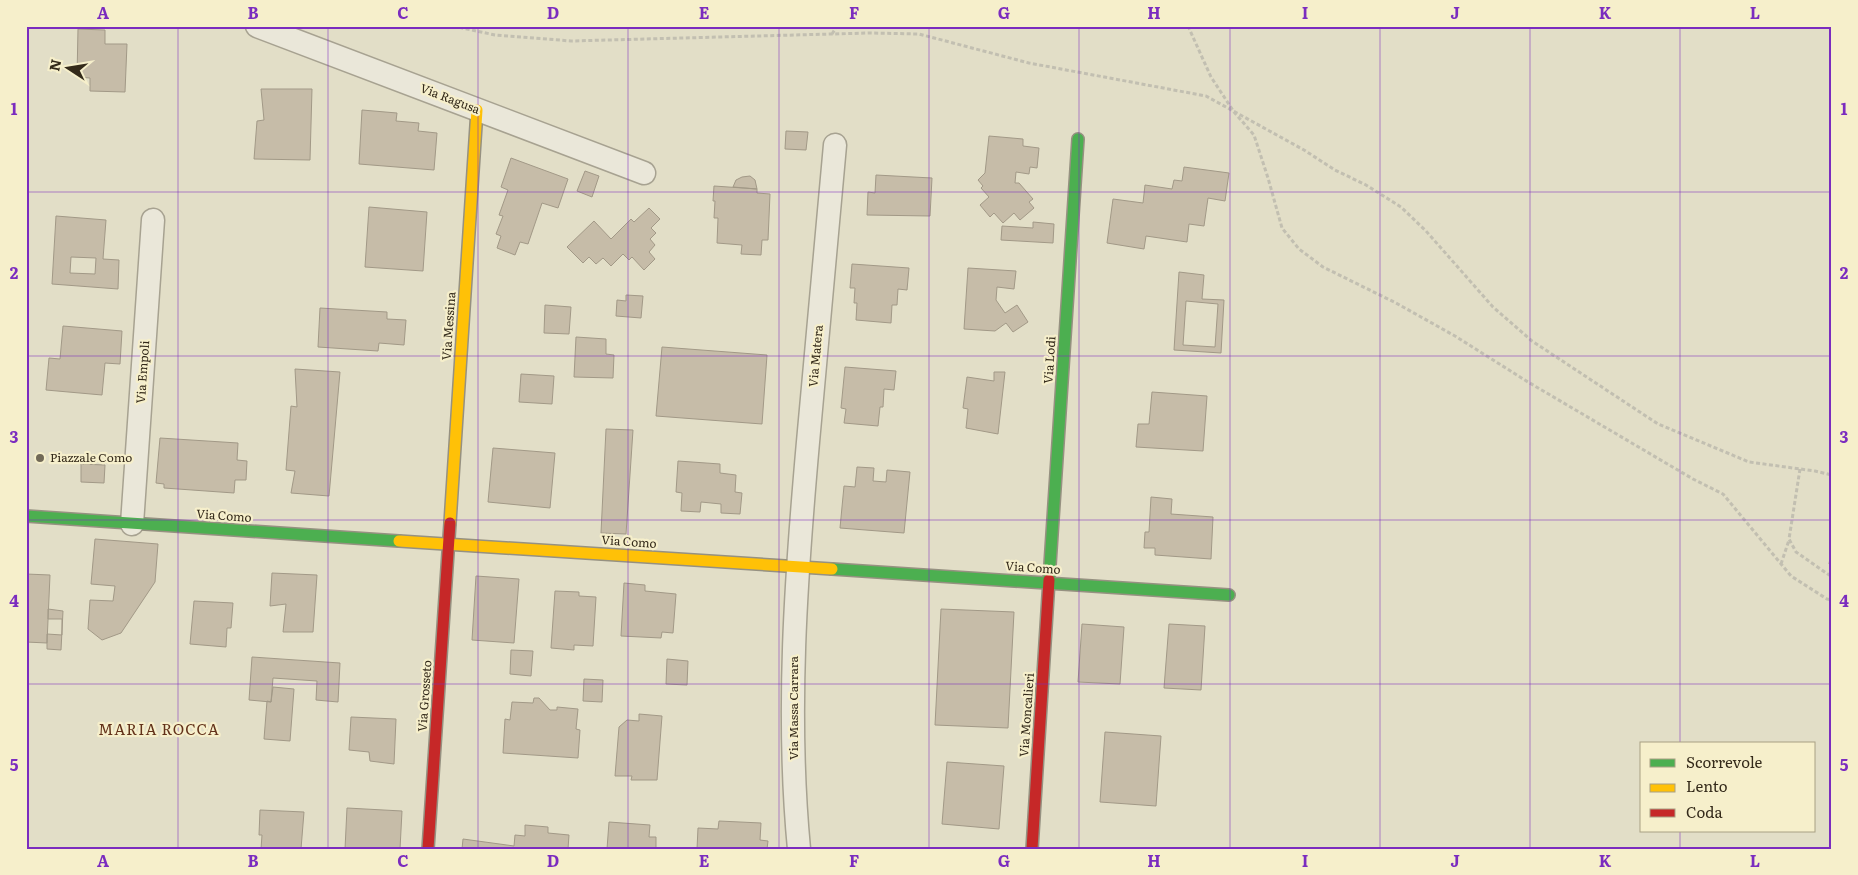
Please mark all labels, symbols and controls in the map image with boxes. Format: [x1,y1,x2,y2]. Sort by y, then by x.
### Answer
text: A [97,0,109,24]
text: B [247,0,259,24]
text: C [397,0,409,24]
text: D [547,0,559,24]
text: E [699,0,710,24]
text: F [849,0,859,24]
text: G [998,0,1010,24]
text: H [1147,0,1161,24]
text: I [1302,0,1308,24]
text: J [1450,0,1460,24]
text: K [1599,0,1612,24]
text: L [1750,0,1760,24]
north arrow [42,42,92,92]
text: N [43,57,65,73]
street label: Via Ragusa [418,78,483,118]
text: 1 [11,96,18,120]
text: 1 [1841,96,1848,120]
text: 2 [10,260,19,284]
text: 2 [1840,260,1849,284]
street label: Via Messina [437,291,459,361]
street label: Via Matera [803,323,827,388]
street label: Via Lodi [1038,336,1060,384]
street label: Via Empoli [131,340,153,404]
text: 3 [10,424,19,448]
text: 3 [1840,424,1849,448]
place label: Piazzale Como [50,448,132,466]
marker: Piazzale Como [34,452,46,464]
street label: Via Como [196,504,252,526]
street label: Via Como [601,530,657,552]
street label: Via Como [1005,556,1061,578]
text: 4 [9,588,19,612]
text: 4 [1839,588,1849,612]
street label: Via Massa Carrara [784,656,802,760]
street label: Via Grosseto [413,660,435,732]
street label: Via Moncalieri [1014,672,1038,758]
district label: MARIA ROCCA [98,717,220,740]
legend [1640,742,1816,832]
text: Scorrevole [1686,750,1763,773]
text: 5 [10,752,19,776]
text: 5 [1840,752,1849,776]
text: Lento [1686,774,1728,797]
text: Coda [1686,800,1723,823]
text: A [97,848,109,872]
text: B [247,848,259,872]
text: C [397,848,409,872]
text: D [547,848,559,872]
text: E [699,848,710,872]
text: F [849,848,859,872]
text: G [998,848,1010,872]
text: H [1147,848,1161,872]
text: I [1302,848,1308,872]
text: J [1450,848,1460,872]
text: K [1599,848,1612,872]
text: L [1750,848,1760,872]

